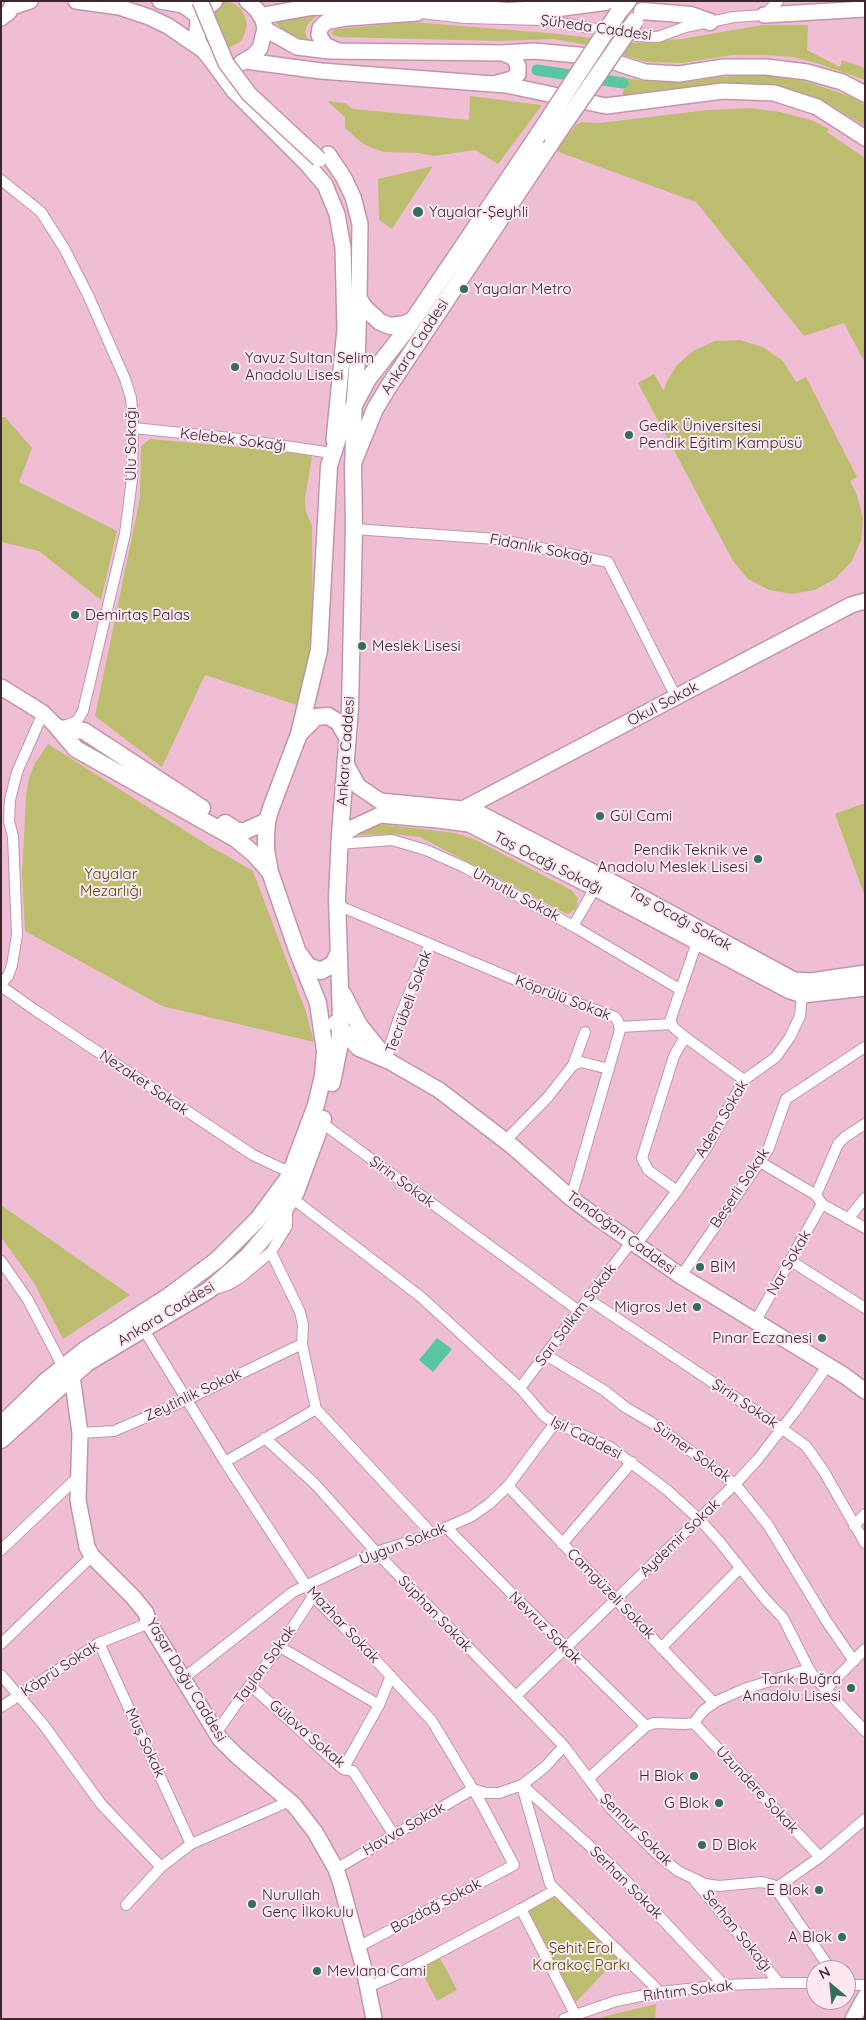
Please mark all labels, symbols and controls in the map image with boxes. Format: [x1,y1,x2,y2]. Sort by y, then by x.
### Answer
street label: Şüheda Caddesi [539,11,653,45]
place label: Yayalar-Şeyhli [429,203,528,221]
marker: Yayalar-Şeyhli [411,205,425,219]
place label: Yayalar Metro [474,280,571,298]
marker: Yayalar Metro [458,283,470,295]
street label: Ankara Caddesi [377,296,453,398]
place label: Yavuz Sultan Selim Anadolu Lisesi [245,349,374,384]
marker: Yavuz Sultan Selim Anadolu Lisesi [229,361,241,373]
street label: Ulu Sokağı [122,407,140,481]
place label: Gedik Üniversitesi Pendik Eğitim Kampüsü [639,417,803,452]
street label: Kelebek Sokağı [179,425,287,455]
marker: Gedik Üniversitesi Pendik Eğitim Kampüsü [623,429,635,441]
street label: Fidanlık Sokağı [488,530,594,568]
place label: Demirtaş Palas [85,606,190,624]
marker: Demirtaş Palas [69,609,81,621]
place label: Meslek Lisesi [372,637,461,655]
marker: Meslek Lisesi [356,640,368,652]
street label: Okul Sokak [624,678,702,730]
street label: Ankara Caddesi [333,696,359,806]
place label: Gül Cami [610,807,672,825]
marker: Gül Cami [594,810,606,822]
street label: Taş Ocağı Sokağı [490,828,606,898]
place label: Pendik Teknik ve Anadolu Meslek Lisesi [598,841,748,876]
marker: Pendik Teknik ve Anadolu Meslek Lisesi [752,853,764,865]
street label: Umutlu Sokak [469,864,563,926]
park label: Yayalar Mezarlığı [80,865,142,900]
street label: Taş Ocağı Sokak [625,883,735,955]
street label: Tecrübeli Sokak [382,948,436,1056]
street label: Köprülü Sokak [513,971,613,1025]
street label: Nezaket Sokak [96,1047,192,1119]
street label: Adem Sokak [692,1077,752,1161]
street label: Beşerli Sokak [707,1144,773,1232]
street label: Şirin Sokak [366,1152,438,1212]
street label: Tandoğan Caddesi [563,1187,679,1279]
street label: Nar Sokak [763,1227,815,1299]
place label: BİM [710,1258,736,1276]
street label: Sarı Salkım Sokak [532,1260,620,1370]
marker: BİM [694,1261,706,1273]
street label: Ankara Caddesi [114,1278,218,1350]
place label: Migros Jet [614,1298,687,1316]
marker: Migros Jet [691,1301,703,1313]
place label: Pınar Eczanesi [712,1329,812,1347]
marker: Pınar Eczanesi [816,1332,828,1344]
street label: Zeytinlik Sokak [142,1365,244,1425]
street label: Şirin Sokak [708,1375,782,1433]
street label: Işıl Caddesi [547,1412,625,1464]
street label: Sümer Sokak [650,1418,734,1486]
street label: Aydemir Sokak [636,1495,724,1581]
street label: Uygun Sokak [357,1519,449,1569]
street label: Camgüzeli Sokak [563,1545,659,1643]
street label: Süphan Sokak [394,1572,476,1656]
street label: Mazhar Sokak [303,1583,383,1667]
street label: Nevruz Sokak [505,1588,585,1668]
street label: Yaşar Doğu Caddesi [142,1615,230,1745]
street label: Taylan Sokak [230,1622,300,1708]
street label: Köprü Sokak [18,1637,102,1701]
place label: Tarık Buğra Anadolu Lisesi [742,1670,841,1705]
marker: Tarık Buğra Anadolu Lisesi [845,1682,857,1694]
street label: Gülova Sokak [265,1696,349,1772]
street label: Muş Sokak [121,1705,169,1781]
street label: Uzundere Sokak [712,1742,802,1838]
place label: H Blok [639,1767,684,1785]
marker: H Blok [688,1770,700,1782]
street label: Şennur Sokak [596,1790,676,1870]
place label: G Blok [664,1794,709,1812]
marker: G Blok [713,1797,725,1809]
street label: Havva Sokak [360,1798,448,1860]
place label: D Blok [712,1836,757,1854]
marker: D Blok [696,1839,708,1851]
street label: Serhan Sokak [586,1843,666,1923]
street label: Bozdağ Sokak [388,1875,484,1937]
place label: E Blok [766,1881,809,1899]
marker: E Blok [813,1884,825,1896]
place label: Nurullah Genç İlkokulu [262,1886,354,1921]
street label: Serhan Sokağı [698,1886,776,1976]
marker: Nurullah Genç İlkokulu [246,1898,258,1910]
place label: A Blok [788,1928,832,1946]
marker: A Blok [836,1931,848,1943]
park label: Şehit Erol Karakoç Parkı [532,1939,630,1974]
north arrow [806,1960,856,2010]
place label: Mevlana Cami [327,1962,426,1980]
text: N [816,1962,833,1983]
marker: Mevlana Cami [311,1965,323,1977]
street label: Rıhtım Sokak [642,1977,734,2005]

